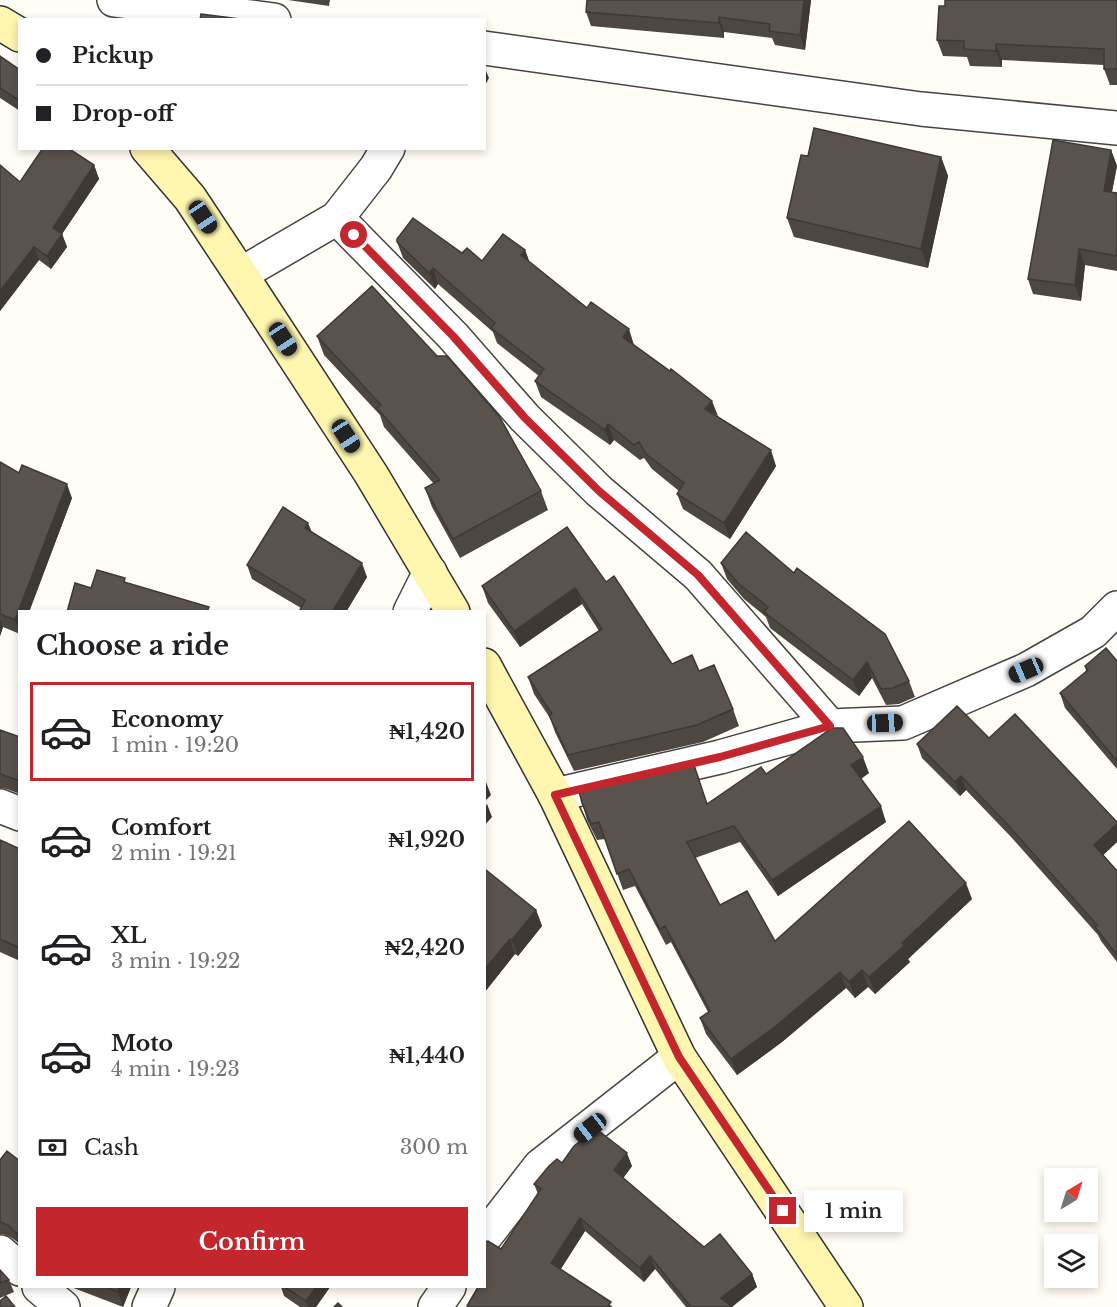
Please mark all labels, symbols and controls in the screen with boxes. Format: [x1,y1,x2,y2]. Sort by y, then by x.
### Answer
text: Pickup [72,42,154,69]
text: Drop-off [72,100,174,127]
car [185,197,221,237]
route start [340,221,367,248]
car [266,319,300,359]
car [329,416,363,456]
text: Choose a ride [36,629,229,662]
car [1006,655,1046,685]
icon: car [39,705,93,759]
text: Economy [111,706,223,733]
car [867,713,903,733]
text: ₦1,420 [389,718,465,745]
text: 1 min · 19:20 [111,733,239,757]
icon: car [39,813,93,867]
text: Comfort [111,814,211,841]
text: ₦1,920 [389,826,465,853]
text: 2 min · 19:21 [111,841,237,865]
icon: car [39,921,93,975]
text: XL [111,922,146,949]
text: ₦2,420 [385,934,465,961]
text: 3 min · 19:22 [111,949,240,973]
icon: car [39,1029,93,1083]
text: Moto [111,1030,173,1057]
text: ₦1,440 [389,1042,465,1069]
text: 4 min · 19:23 [111,1057,240,1081]
car [570,1110,610,1146]
icon: cash [36,1131,69,1164]
text: Cash [84,1134,139,1161]
text: 300 m [400,1135,468,1159]
north arrow [1044,1168,1098,1222]
map controls [1044,1168,1098,1288]
callout: 1 min [804,1190,903,1232]
route end [769,1197,796,1224]
text: 1 min [825,1199,882,1223]
button: Confirm [36,1207,468,1276]
button: layers [1044,1234,1098,1288]

